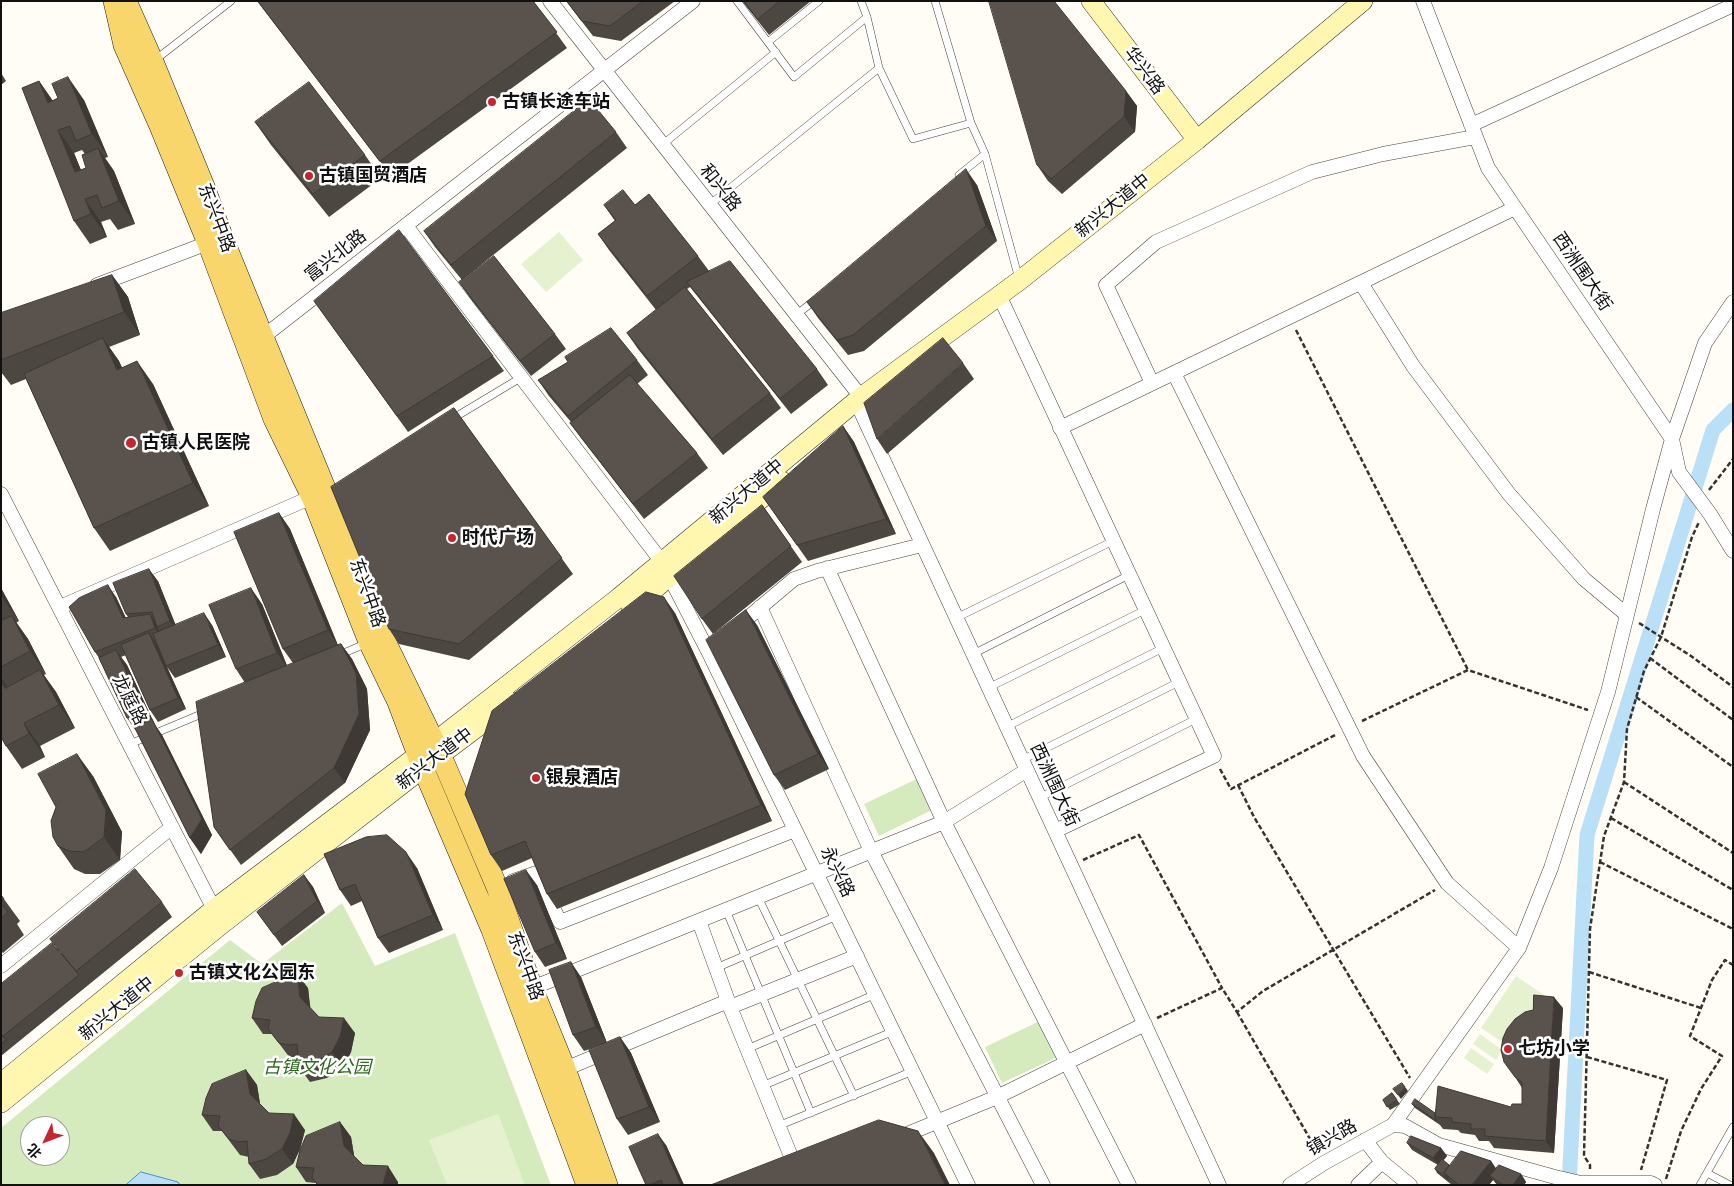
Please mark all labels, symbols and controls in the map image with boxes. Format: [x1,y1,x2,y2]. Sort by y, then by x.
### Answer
street label: 华兴路 [1119,43,1169,99]
place label: 古镇长途车站 [502,91,610,113]
marker: 古镇长途车站 [486,96,498,108]
street label: 和兴路 [695,160,745,216]
place label: 古镇国贸酒店 [319,165,427,187]
street label: 新兴大道中 [1071,169,1155,243]
marker: 古镇国贸酒店 [303,170,315,182]
street label: 东兴中路 [193,181,239,255]
street label: 富兴北路 [301,225,371,287]
street label: 西洲围大街 [1548,229,1616,315]
place label: 古镇人民医院 [142,432,250,454]
marker: 古镇人民医院 [124,436,138,450]
street label: 新兴大道中 [706,455,788,529]
place label: 时代广场 [462,527,534,549]
marker: 时代广场 [446,532,458,544]
street label: 东兴中路 [345,555,389,631]
street label: 龙庭路 [107,671,151,729]
street label: 新兴大道中 [393,723,477,795]
street label: 西洲围大街 [1025,740,1083,830]
place label: 银泉酒店 [546,767,618,789]
marker: 银泉酒店 [530,772,542,784]
street label: 永兴路 [815,843,859,901]
street label: 东兴中路 [503,928,547,1004]
place label: 古镇文化公园东 [189,962,315,984]
marker: 古镇文化公园东 [173,967,185,979]
street label: 新兴大道中 [75,972,159,1046]
place label: 七坊小学 [1518,1038,1590,1060]
marker: 七坊小学 [1502,1043,1514,1055]
park label: 古镇文化公园 [263,1057,371,1079]
street label: 镇兴路 [1303,1115,1361,1161]
north arrow [20,1116,70,1166]
text: 北 [23,1140,45,1162]

